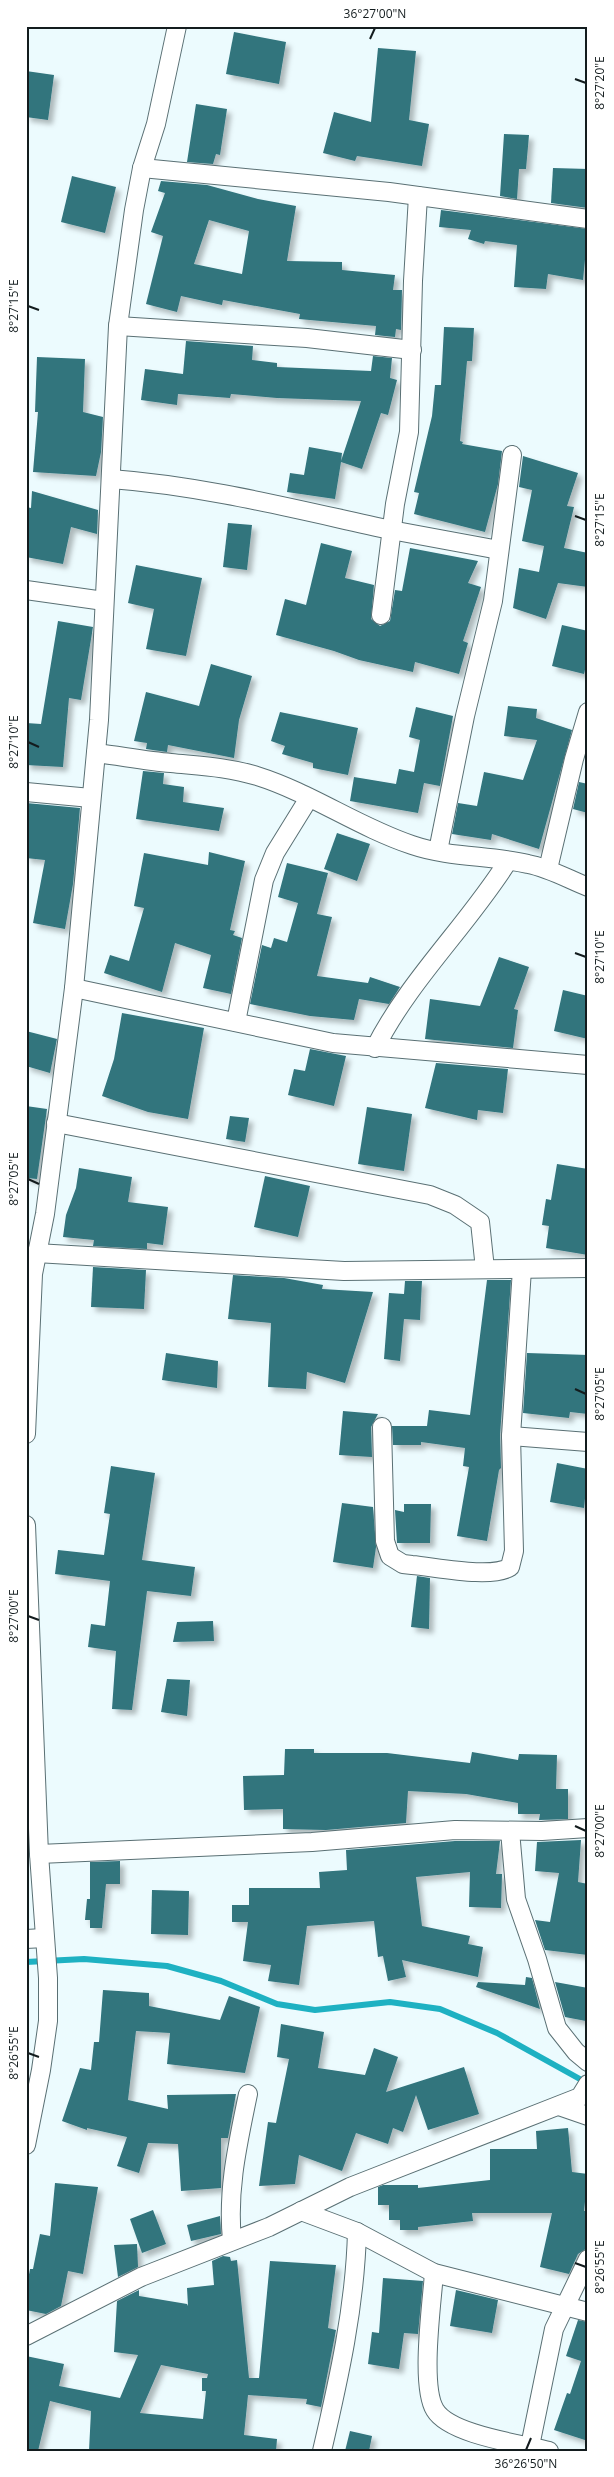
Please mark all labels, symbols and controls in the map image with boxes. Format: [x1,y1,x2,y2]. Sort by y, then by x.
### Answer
text: 36°27'00"N [344,5,406,22]
text: 8°27'20"E [591,56,608,110]
text: 8°27'15"E [5,279,22,333]
text: 8°27'15"E [591,493,608,547]
text: 8°27'10"E [5,715,22,769]
text: 8°27'10"E [591,930,608,984]
text: 8°27'05"E [5,1152,22,1206]
text: 8°27'05"E [591,1367,608,1421]
text: 8°27'00"E [5,1589,22,1643]
text: 8°27'00"E [591,1804,608,1858]
text: 8°26'55"E [5,2026,22,2080]
text: 8°26'55"E [591,2240,608,2294]
text: 36°26'50"N [495,2455,557,2472]

